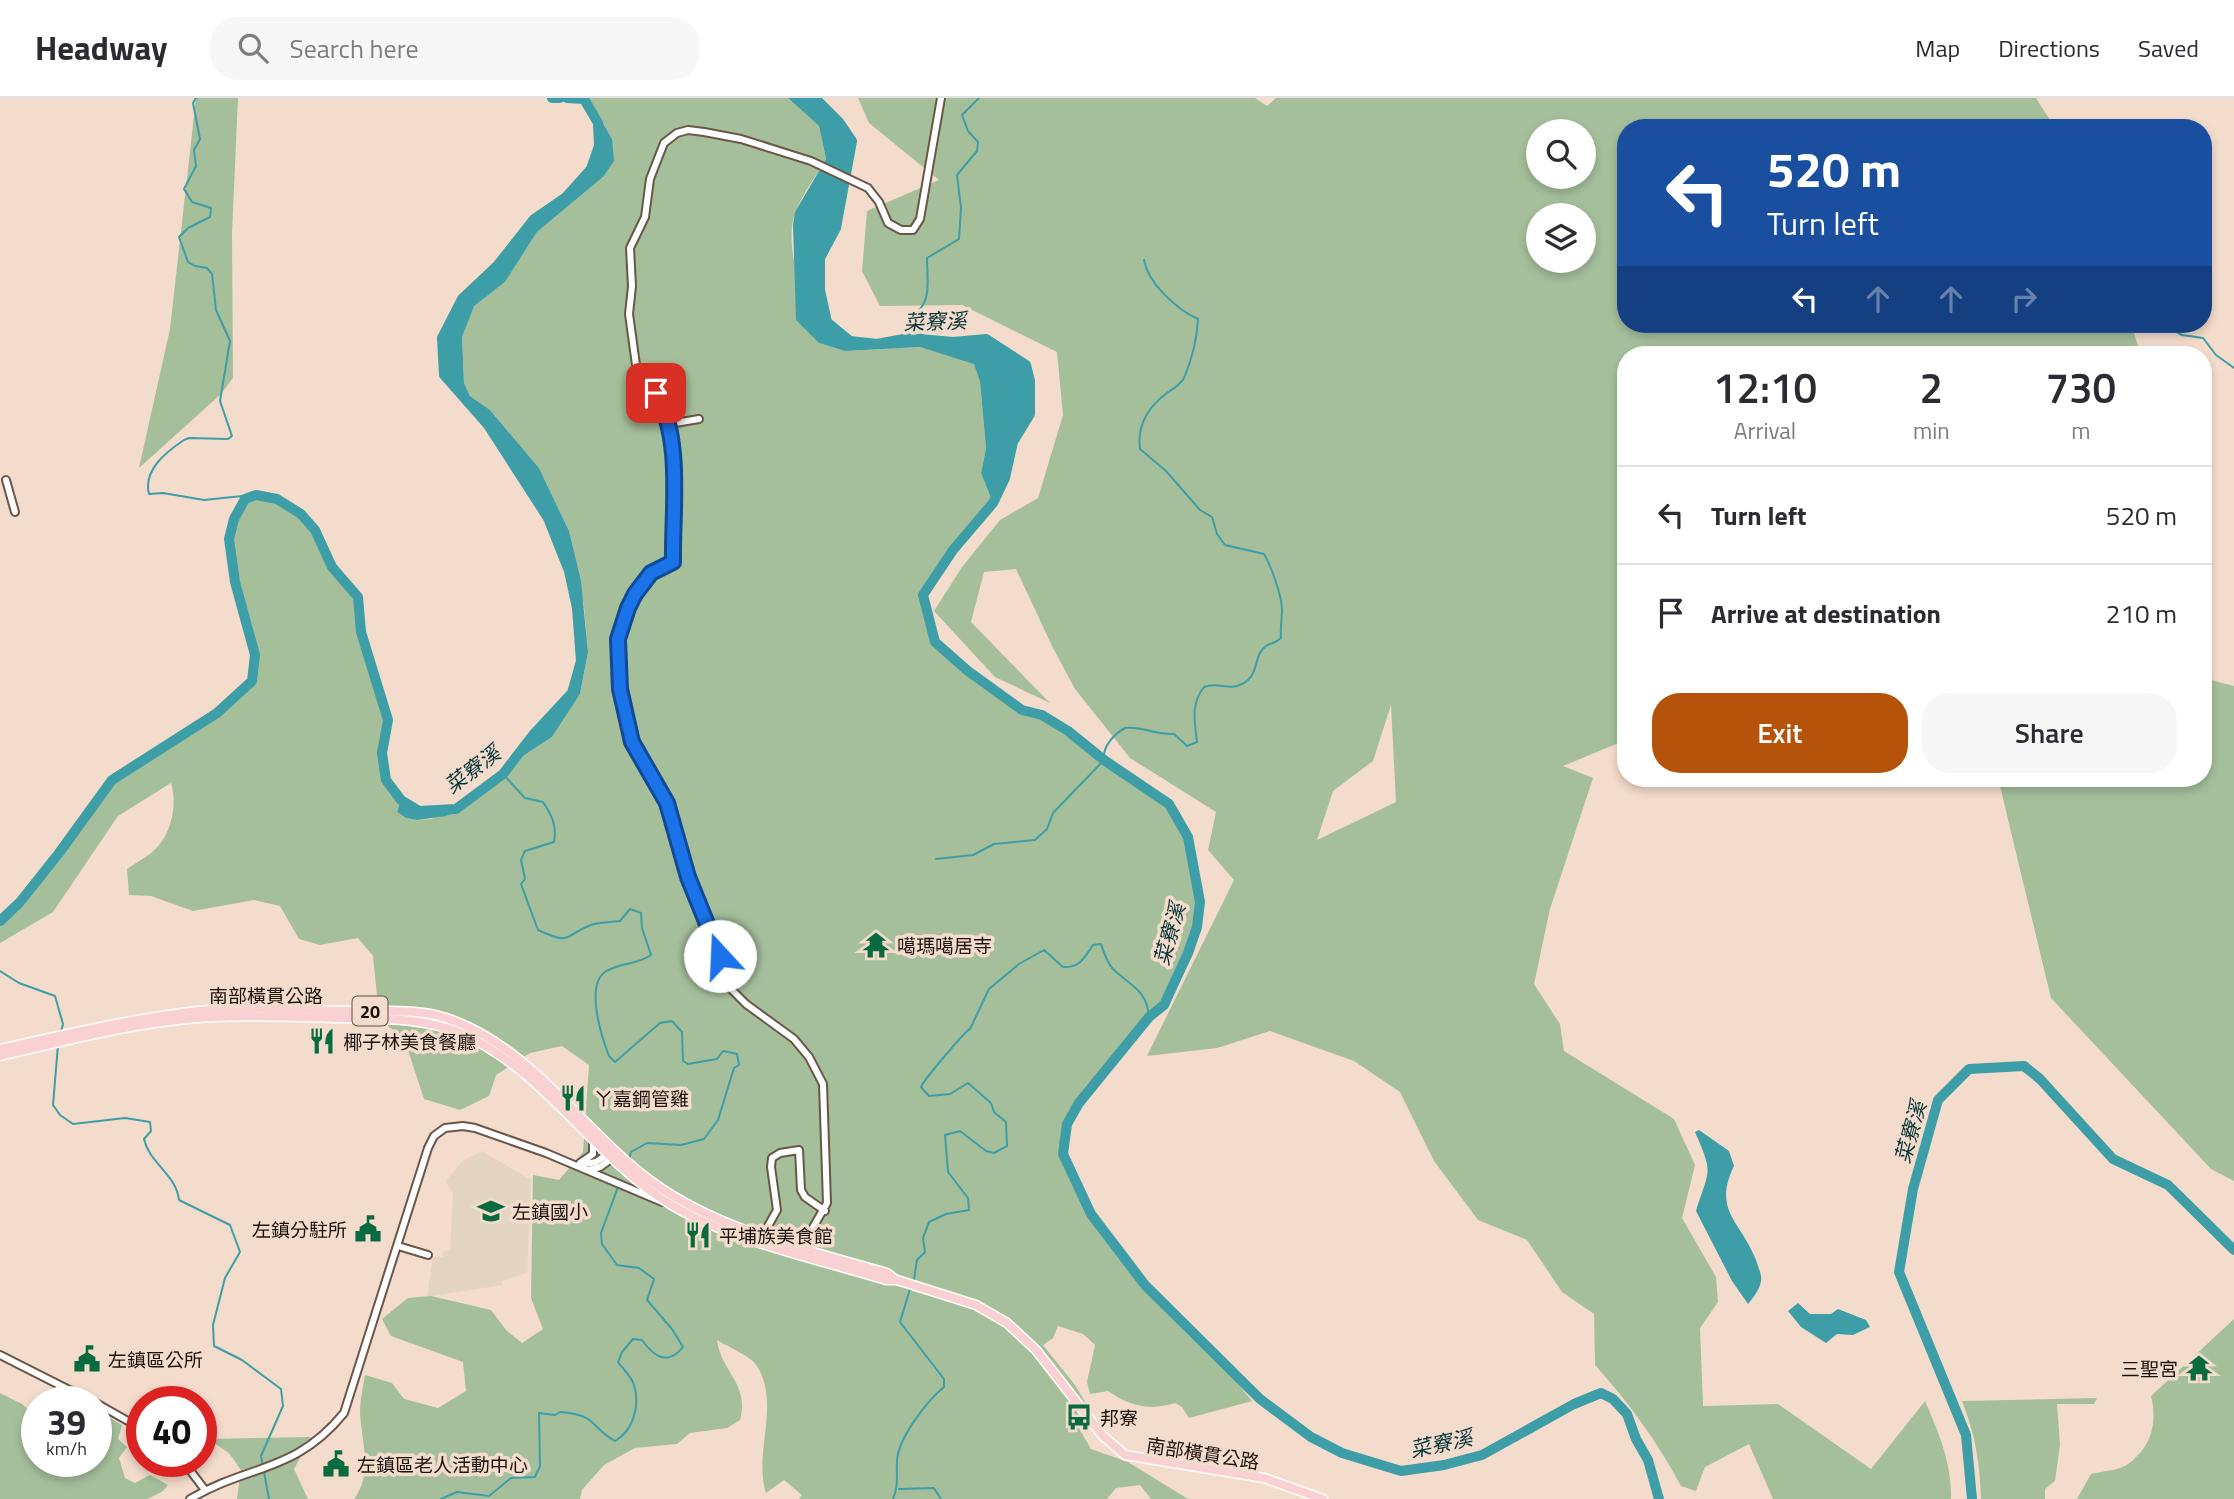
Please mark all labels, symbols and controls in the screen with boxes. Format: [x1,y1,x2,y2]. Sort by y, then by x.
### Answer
search box [210,17,700,80]
text: Headway [35,23,168,73]
icon: search [234,29,272,67]
text: Search here [290,29,419,68]
text: Map [1915,30,1960,66]
text: Directions [1998,30,2100,66]
text: Saved [2138,30,2199,66]
map controls [1526,119,1596,273]
button: search [1526,119,1596,189]
text: 520 m [1767,131,1901,206]
icon: left [1652,147,1743,238]
text: Turn left [1767,199,1879,247]
button: layers [1526,203,1596,273]
icon: left [1786,280,1824,318]
icon: ahead [1859,280,1897,318]
icon: ahead [1932,280,1970,318]
icon: right [2005,280,2043,318]
water label: 菜竂溪 [903,304,970,338]
text: 12:10 [1713,355,1817,419]
text: 2 [1920,355,1943,419]
text: 730 [2046,355,2116,419]
pin [626,363,686,423]
icon: arrive [637,374,675,412]
text: Arrival [1734,413,1796,448]
text: min [1913,413,1950,448]
text: m [2071,413,2090,448]
icon: left [1652,496,1690,534]
text: Turn left [1711,496,1806,535]
text: 520 m [2106,496,2177,535]
icon: arrive [1652,594,1690,632]
text: Arrive at destination [1711,594,1941,633]
text: 210 m [2106,594,2177,633]
button: Exit [1652,693,1908,773]
button: Share [1922,693,2177,773]
water label: 菜竂溪 [437,735,509,801]
water label: 菜竂溪 [1145,896,1194,969]
position arrow [683,919,757,993]
temple icon: 噶瑪噶居寺 [861,930,891,960]
place label: 噶瑪噶居寺 [897,931,992,960]
street label: 南部橫貫公路 [209,981,323,1010]
road number: 20 [352,996,388,1026]
restaurant icon: 椰子林美食餐廳 [307,1026,337,1056]
place label: 椰子林美食餐廳 [343,1027,476,1056]
restaurant icon: ㄚ嘉鋼管雞 [558,1083,588,1113]
place label: ㄚ嘉鋼管雞 [594,1084,689,1113]
water label: 菜竂溪 [1886,1094,1935,1167]
school or university icon: 左鎮國小 [476,1196,506,1226]
place label: 左鎮國小 [512,1197,588,1226]
public building icon: 左鎮分駐所 [353,1214,383,1244]
place label: 左鎮分駐所 [252,1215,347,1244]
restaurant icon: 平埔族美食館 [683,1220,713,1250]
place label: 平埔族美食館 [719,1221,833,1250]
public building icon: 左鎮區公所 [72,1344,102,1374]
place label: 左鎮區公所 [108,1345,203,1374]
temple icon: 三聖宮 [2184,1353,2214,1383]
place label: 三聖宮 [2121,1354,2178,1383]
speed limit sign: 40 [126,1386,217,1477]
text: 39 [47,1395,86,1449]
bus stop icon: 邦寮 [1064,1402,1094,1432]
place label: 邦寮 [1100,1403,1138,1432]
water label: 菜竂溪 [1407,1420,1478,1465]
street label: 南部橫貫公路 [1144,1430,1262,1476]
text: km/h [46,1435,87,1462]
public building icon: 左鎮區老人活動中心 [321,1449,351,1479]
place label: 左鎮區老人活動中心 [357,1450,528,1479]

